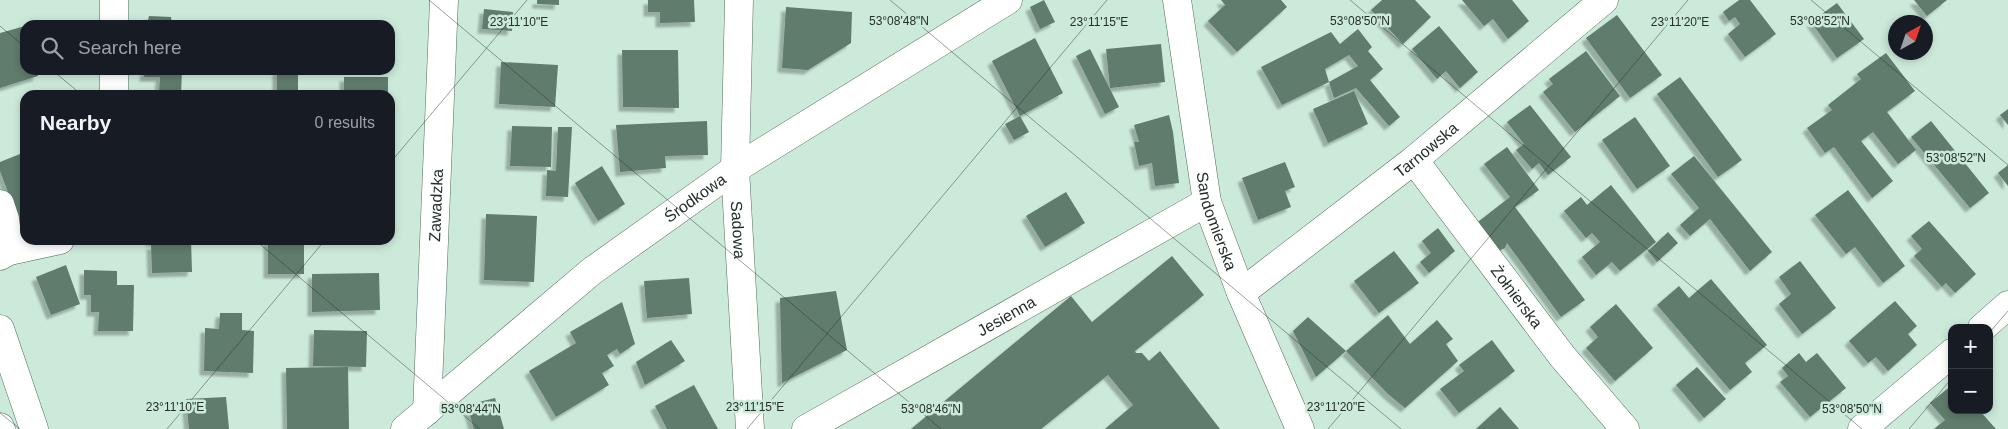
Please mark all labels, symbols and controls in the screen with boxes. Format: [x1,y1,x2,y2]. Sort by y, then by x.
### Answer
text: 53°08'48"N [869,14,929,28]
text: 53°08'50"N [1330,14,1390,28]
text: 53°08'52"N [1790,14,1850,28]
text: 23°11'10"E [490,15,548,29]
text: 23°11'15"E [1070,15,1128,29]
text: 23°11'20"E [1651,15,1709,29]
north arrow [1888,15,1933,60]
search box [20,20,395,75]
icon: search [38,34,66,62]
text: Search here [78,37,182,58]
text: Nearby [40,111,111,134]
text: 0 results [315,114,375,131]
street label: Tarnowska [1391,119,1461,180]
text: 53°08'52"N [1926,151,1986,165]
street label: Zawadzka [426,168,446,242]
street label: Środkowa [660,170,729,225]
street label: Sandomierska [1194,171,1240,272]
street label: Sadowa [728,200,749,259]
street label: Żołnierska [1488,261,1546,331]
street label: Jesienna [974,292,1038,339]
map controls [1948,324,1993,414]
button: + [1948,324,1993,369]
button: − [1948,369,1993,414]
text: 23°11'10"E [146,400,204,414]
text: 23°11'15"E [726,400,784,414]
text: 23°11'20"E [1307,400,1365,414]
text: 53°08'44"N [441,402,501,416]
text: 53°08'46"N [901,402,961,416]
text: 53°08'50"N [1822,402,1882,416]

